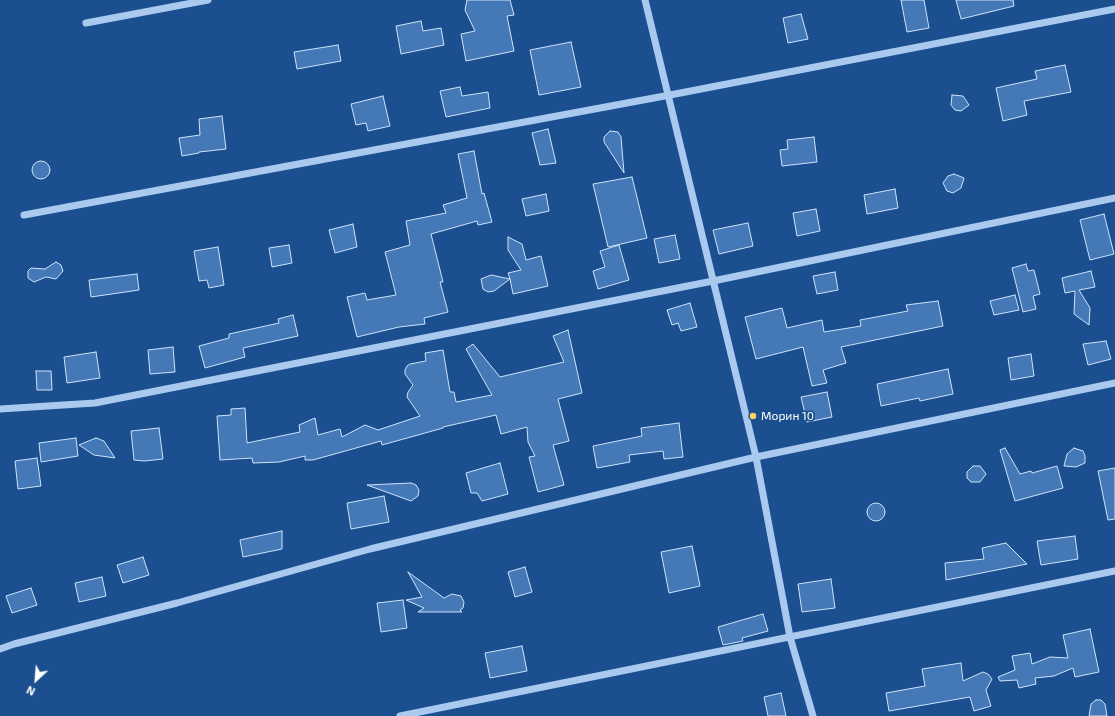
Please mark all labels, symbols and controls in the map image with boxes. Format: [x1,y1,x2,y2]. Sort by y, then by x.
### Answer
place label: Морин 10 [761,409,814,423]
marker: Морин 10 [748,411,758,421]
north arrow [16,660,56,700]
text: N [24,684,37,699]

